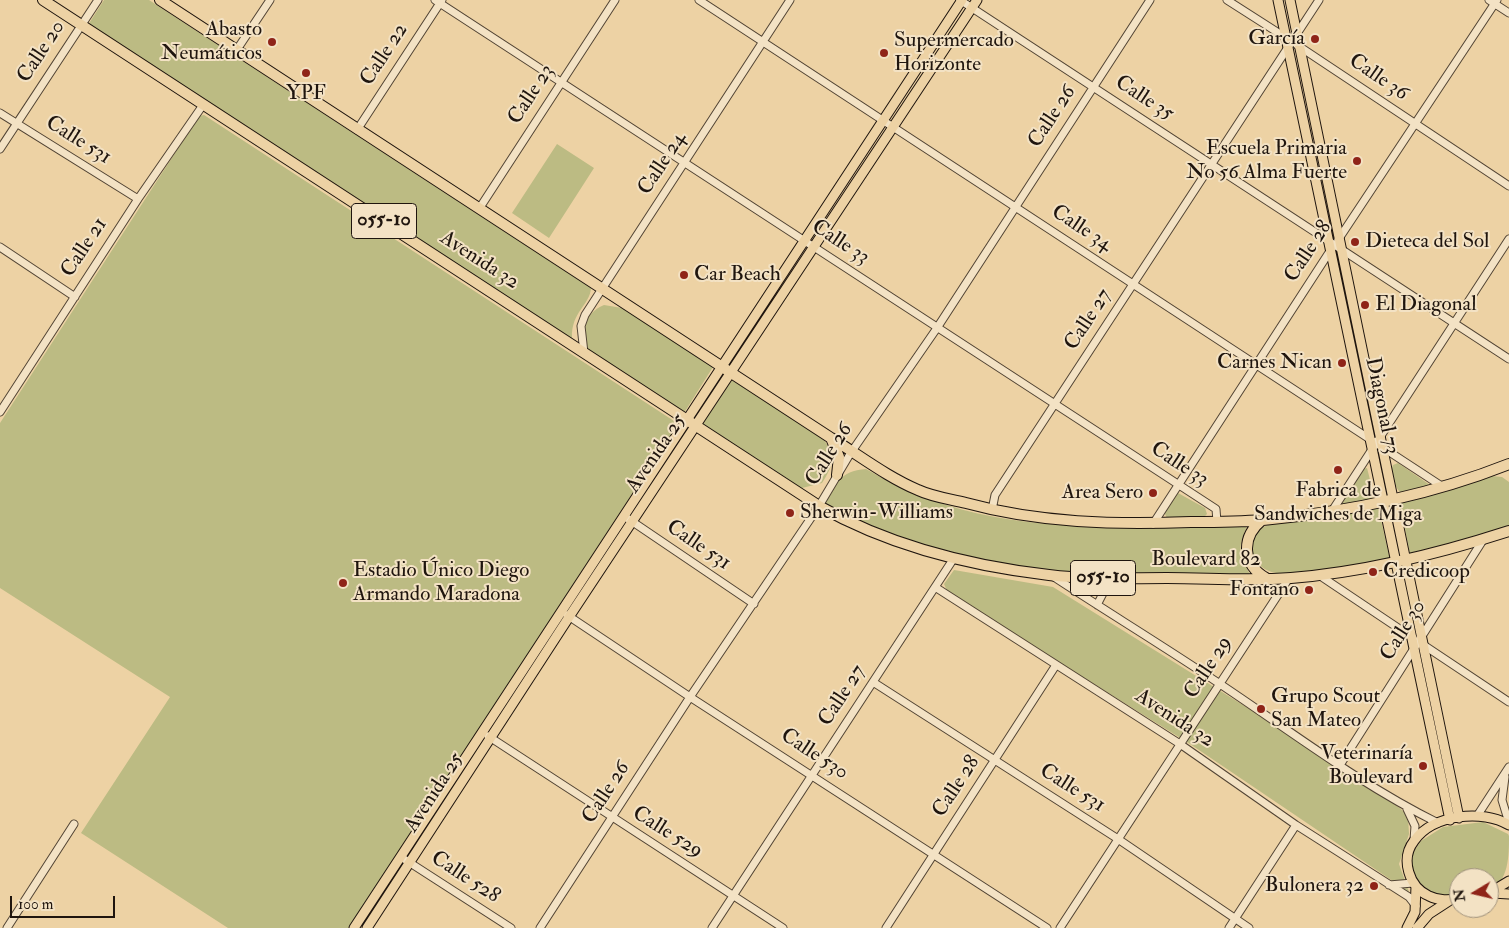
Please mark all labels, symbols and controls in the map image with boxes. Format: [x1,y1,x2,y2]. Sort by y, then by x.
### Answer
street label: Calle 20 [13,16,71,88]
place label: Abasto Neumáticos [161,17,262,67]
street label: Calle 22 [356,19,414,91]
place label: García [1248,26,1305,52]
place label: Supermercado Horizonte [894,28,1014,78]
marker: García [1309,33,1321,45]
marker: Abasto Neumáticos [266,36,278,48]
marker: Supermercado Horizonte [878,47,890,59]
street label: Calle 36 [1343,49,1413,107]
street label: Calle 23 [503,60,561,130]
marker: YPF [300,67,312,79]
street label: Calle 35 [1110,71,1178,127]
place label: YPF [286,81,326,107]
street label: Calle 26 [1024,81,1082,153]
street label: Calle 531 [41,111,115,171]
street label: Calle 24 [633,128,693,200]
place label: Escuela Primaria No 56 Alma Fuerte [1186,136,1347,186]
marker: Escuela Primaria No 56 Alma Fuerte [1351,155,1363,167]
street label: Calle 34 [1046,200,1116,258]
road number: 055-10 [352,204,416,238]
street label: Calle 21 [56,213,114,283]
street label: Calle 33 [806,215,874,271]
street label: Calle 28 [1280,216,1338,288]
street label: Avenida 32 [435,226,523,296]
place label: Dieteca del Sol [1365,229,1489,255]
marker: Dieteca del Sol [1349,236,1361,248]
place label: Car Beach [694,262,781,288]
marker: Car Beach [678,269,690,281]
street label: Calle 27 [1060,285,1118,355]
place label: El Diagonal [1375,292,1477,318]
marker: El Diagonal [1359,299,1371,311]
place label: Carnes Nican [1217,350,1332,376]
street label: Diagonal 73 [1358,355,1404,457]
marker: Carnes Nican [1336,357,1348,369]
street label: Avenida 25 [621,410,693,498]
street label: Calle 26 [801,419,859,491]
street label: Calle 33 [1145,437,1213,493]
marker: Fabrica de Sandwiches de Miga [1332,464,1344,476]
place label: Fabrica de Sandwiches de Miga [1254,478,1422,528]
place label: Area Sero [1062,480,1143,506]
marker: Area Sero [1147,487,1159,499]
place label: Sherwin-Williams [800,500,953,526]
marker: Sherwin-Williams [784,507,796,519]
street label: Calle 531 [661,515,735,577]
street label: Boulevard 82 [1151,547,1261,573]
place label: Estadio Único Diego Armando Maradona [353,558,529,608]
place label: Credicoop [1383,559,1470,585]
road number: 055-10 [1070,560,1136,596]
marker: Credicoop [1367,566,1379,578]
marker: Estadio Único Diego Armando Maradona [337,577,349,589]
place label: Fontano [1229,577,1299,603]
marker: Fontano [1303,584,1315,596]
street label: Calle 30 [1376,596,1432,666]
street label: Calle 29 [1180,632,1238,704]
street label: Calle 27 [814,661,872,731]
street label: Avenida 32 [1130,684,1218,754]
place label: Grupo Scout San Mateo [1271,684,1380,734]
marker: Grupo Scout San Mateo [1255,703,1267,715]
street label: Calle 530 [775,724,853,786]
place label: Veterinaría Boulevard [1321,741,1413,791]
street label: Avenida 25 [400,748,470,838]
street label: Calle 28 [928,751,986,823]
street label: Calle 26 [578,757,636,829]
street label: Calle 531 [1035,759,1109,819]
marker: Veterinaría Boulevard [1417,760,1429,772]
street label: Calle 529 [627,802,707,864]
street label: Calle 528 [426,846,504,910]
north arrow [1449,868,1499,918]
place label: Bulonera 32 [1265,873,1364,899]
marker: Bulonera 32 [1368,880,1380,892]
scale bar [12,886,118,918]
text: N [1450,888,1469,903]
text: 100 m [18,895,53,914]

